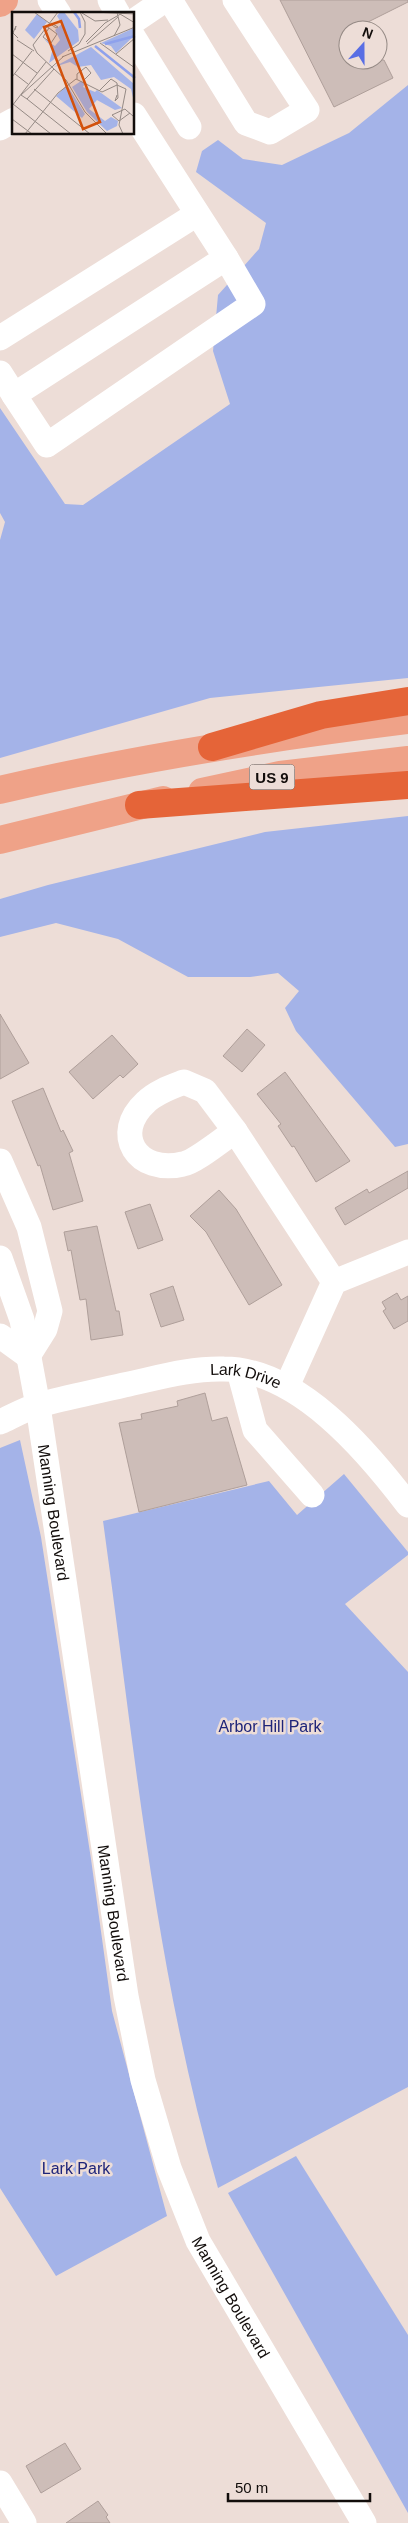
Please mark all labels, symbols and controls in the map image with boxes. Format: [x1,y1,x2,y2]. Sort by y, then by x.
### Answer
inset map [12,12,135,135]
north arrow [338,20,388,70]
text: N [360,24,375,42]
road number: US 9 [250,764,294,790]
street label: Lark Drive [210,1360,284,1391]
street label: Manning Boulevard [35,1443,72,1582]
park label: Arbor Hill Park [218,1718,323,1735]
street label: Manning Boulevard [95,1844,132,1983]
park label: Lark Park [42,2160,111,2177]
street label: Manning Boulevard [189,2233,273,2361]
scale bar [228,2470,370,2502]
text: 50 m [235,2479,268,2496]

